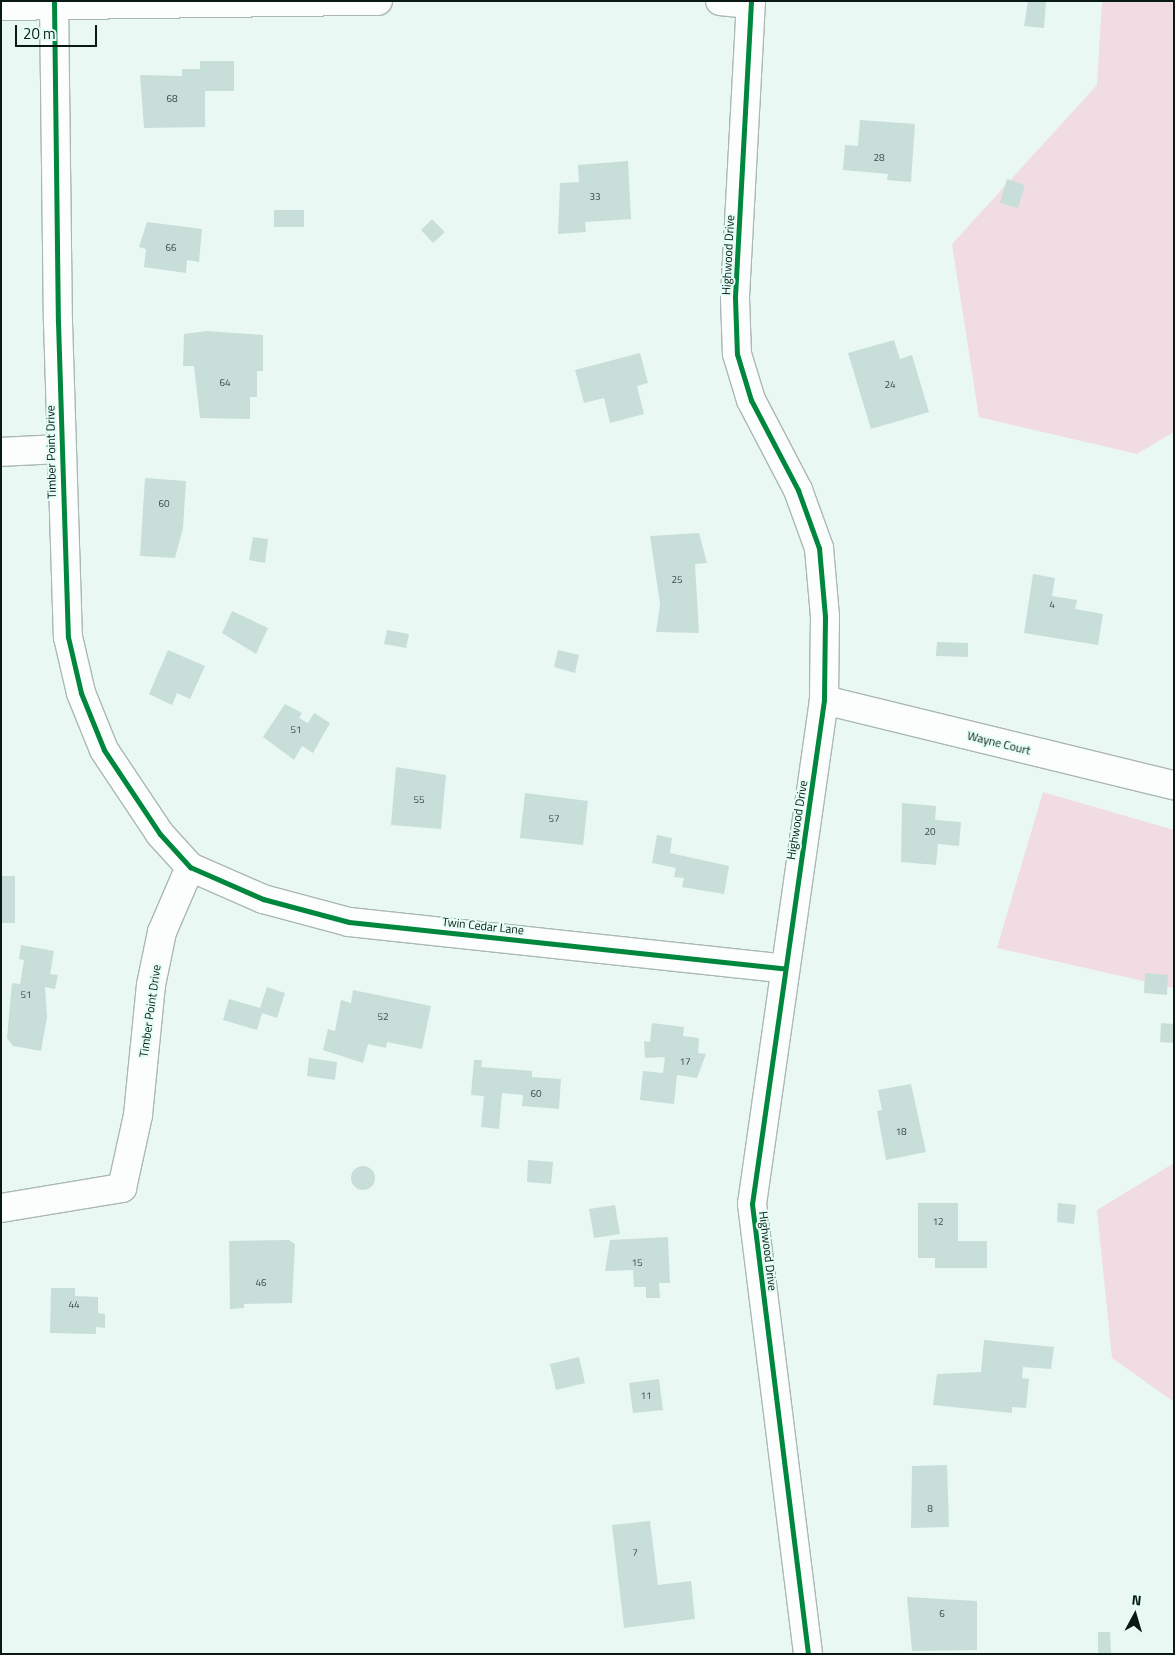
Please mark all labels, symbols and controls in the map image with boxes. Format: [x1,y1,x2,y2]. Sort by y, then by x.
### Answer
scale bar [18,15,100,47]
text: 20 m [23,22,56,45]
house number: 68 [166,93,178,105]
house number: 28 [873,152,885,164]
house number: 33 [589,191,601,203]
street label: Highwood Drive [719,215,737,295]
house number: 66 [165,242,177,254]
house number: 64 [219,377,231,389]
house number: 24 [884,379,896,391]
street label: Timber Point Drive [43,405,59,499]
house number: 60 [158,498,170,510]
house number: 25 [671,574,683,586]
house number: 4 [1049,599,1055,611]
house number: 51 [290,724,302,736]
street label: Wayne Court [966,728,1032,758]
street label: Highwood Drive [784,779,810,861]
house number: 55 [413,794,425,806]
house number: 57 [548,813,560,825]
house number: 20 [924,826,936,838]
street label: Twin Cedar Lane [441,915,525,937]
street label: Timber Point Drive [136,964,164,1058]
house number: 51 [20,989,32,1001]
house number: 52 [377,1011,389,1023]
house number: 17 [679,1056,691,1068]
house number: 60 [530,1088,542,1100]
house number: 18 [895,1126,907,1138]
street label: Highwood Drive [756,1210,780,1292]
house number: 12 [932,1216,944,1228]
house number: 15 [631,1257,643,1269]
house number: 46 [255,1277,267,1289]
house number: 44 [68,1299,80,1311]
house number: 11 [640,1390,652,1402]
house number: 8 [927,1503,933,1515]
house number: 7 [632,1547,638,1559]
text: N [1131,1589,1143,1611]
north arrow [1110,1590,1160,1640]
house number: 6 [939,1608,945,1620]

